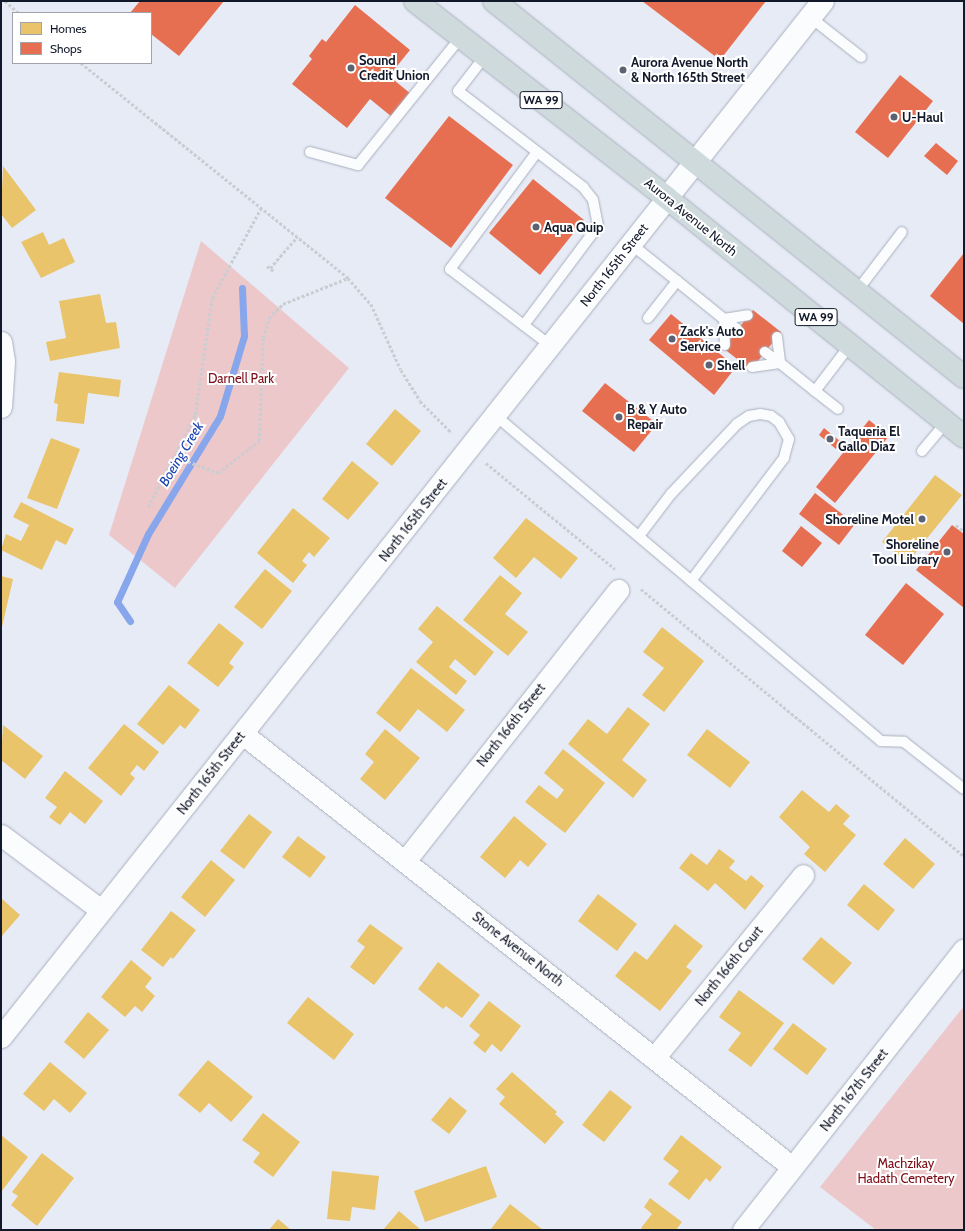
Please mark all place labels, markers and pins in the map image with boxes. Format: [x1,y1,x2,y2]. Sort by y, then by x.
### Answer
place label: Sound Credit Union [359,53,430,84]
place label: Aurora Avenue North & North 165th Street [631,55,748,86]
marker: Sound Credit Union [346,63,356,73]
marker: Aurora Avenue North & North 165th Street [618,65,628,75]
place label: U-Haul [902,109,943,125]
marker: U-Haul [889,112,899,122]
place label: Aqua Quip [544,219,604,235]
marker: Aqua Quip [531,222,541,232]
place label: Zack's Auto Service [680,324,743,355]
marker: Zack's Auto Service [667,334,677,344]
place label: Shell [717,357,745,373]
marker: Shell [704,360,714,370]
place label: B & Y Auto Repair [627,402,687,433]
marker: B & Y Auto Repair [614,412,624,422]
place label: Taqueria El Gallo Diaz [838,424,900,455]
marker: Taqueria El Gallo Diaz [825,434,835,444]
place label: Shoreline Motel [825,511,914,527]
marker: Shoreline Motel [917,514,927,524]
place label: Shoreline Tool Library [873,537,939,568]
marker: Shoreline Tool Library [942,547,952,557]

